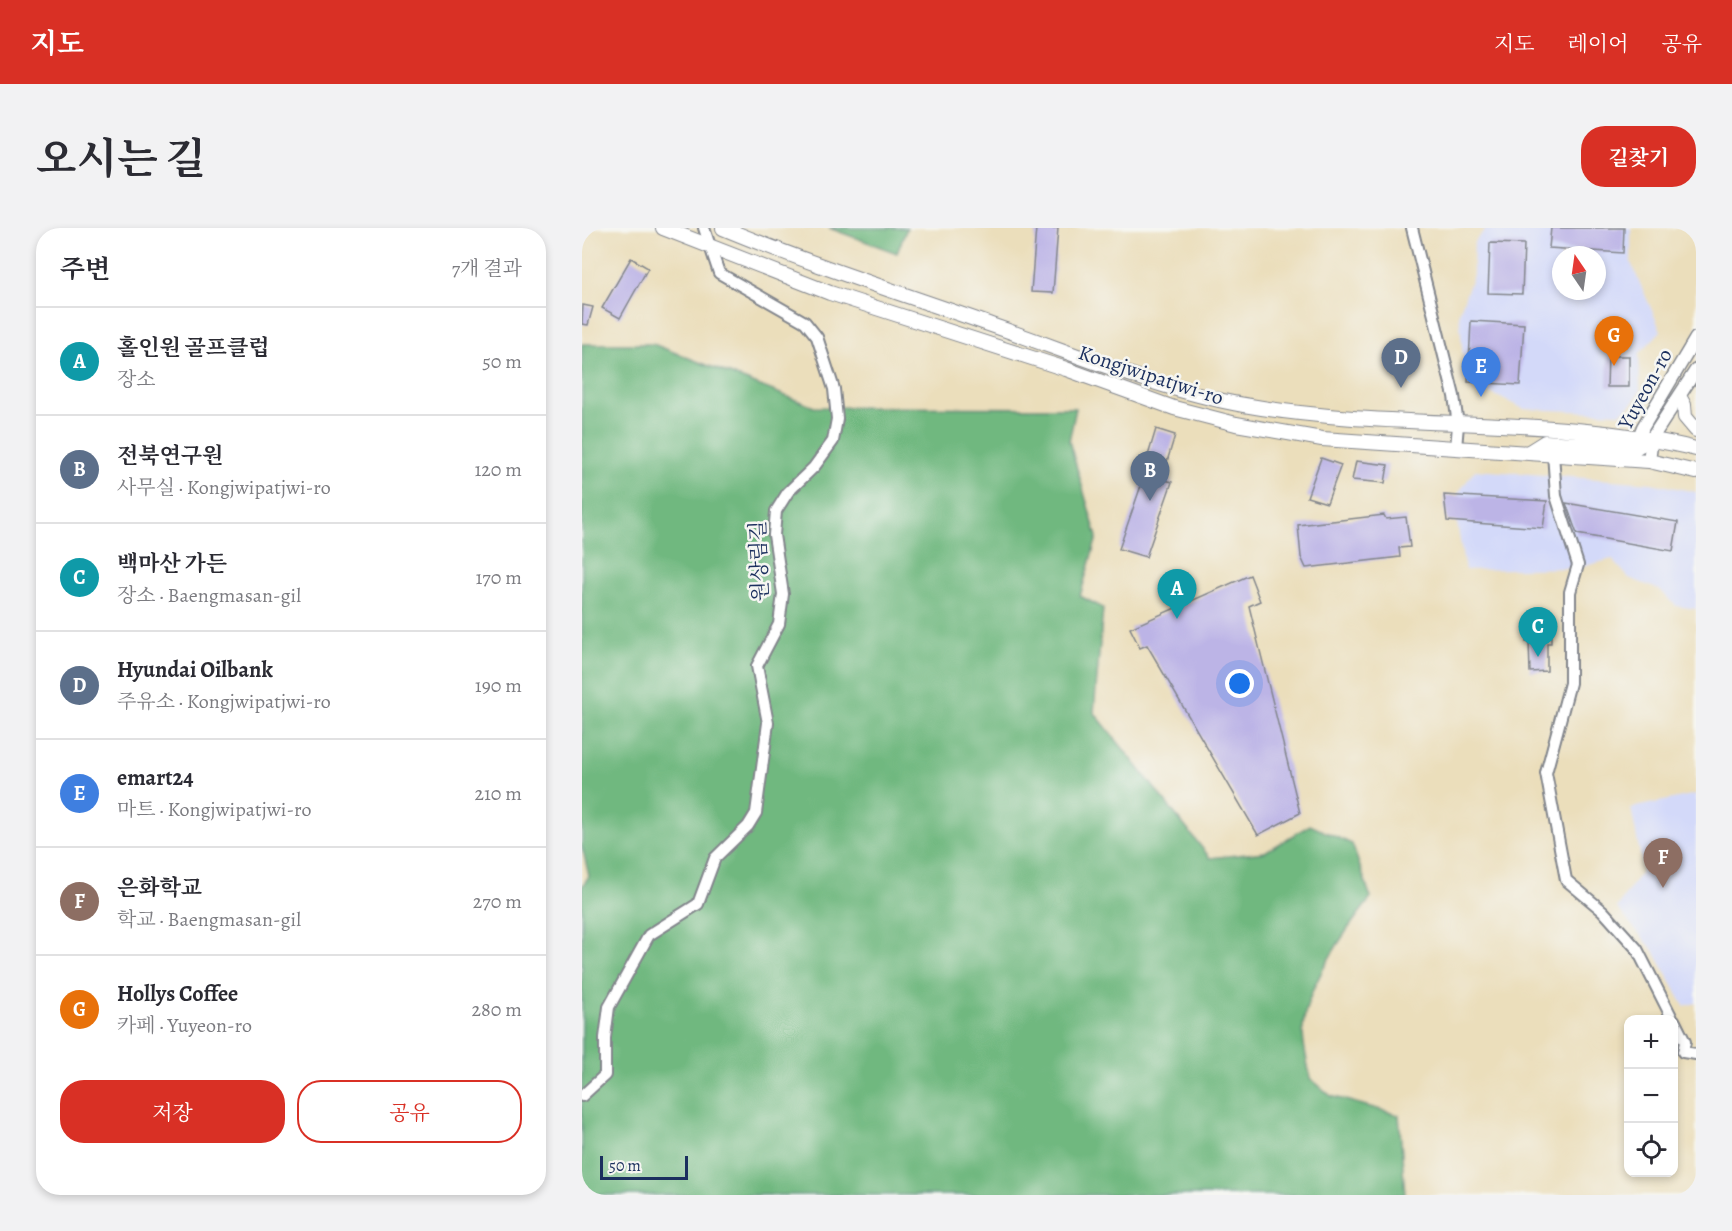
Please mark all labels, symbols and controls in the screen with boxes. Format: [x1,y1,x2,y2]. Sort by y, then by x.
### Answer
text: 지도 [30,25,84,63]
text: 지도 [1494,30,1535,58]
text: 레이어 [1568,30,1628,58]
text: 공유 [1661,30,1702,58]
button: 길찾기 [1581,126,1696,187]
text: 오시는 길 [36,130,206,187]
north arrow [1552,246,1606,300]
text: 주변 [60,252,110,287]
text: 7개 결과 [452,255,522,282]
pin: G [1594,316,1634,366]
text: 홀인원 골프클럽 [117,333,270,363]
street label: Kongjwipatjwi-ro [1075,338,1227,412]
pin: D [1382,338,1420,388]
street label: Yuyeon-ro [1611,343,1679,435]
text: A [73,348,86,375]
text: 50 m [482,348,522,375]
pin: E [1462,348,1500,397]
text: 장소 [117,366,156,393]
text: 전북연구원 [117,441,223,471]
pin: B [1130,452,1170,501]
text: B [73,456,86,483]
text: 120 m [474,456,522,483]
text: 사무실 · Kongjwipatjwi-ro [117,474,331,501]
street label: 원상림길 [744,520,774,602]
text: 백마산 가든 [117,549,227,579]
text: C [73,564,86,591]
text: 170 m [476,564,522,591]
pin: A [1158,570,1196,619]
text: 장소 · Baengmasan-gil [117,582,301,609]
pin: C [1518,608,1558,657]
text: Hyundai Oilbank [117,655,273,685]
your location [1225,669,1254,698]
text: D [73,672,86,699]
text: 190 m [475,672,522,699]
text: 주유소 · Kongjwipatjwi-ro [117,688,331,715]
text: emart24 [117,763,194,793]
text: E [74,780,85,807]
text: 210 m [474,780,522,807]
text: 마트 · Kongjwipatjwi-ro [117,796,311,823]
pin: F [1644,838,1682,888]
text: 은화학교 [117,873,202,903]
text: F [74,888,85,915]
text: 270 m [473,888,522,915]
text: 학교 · Baengmasan-gil [117,906,301,933]
text: Hollys Coffee [117,979,238,1009]
text: G [73,996,86,1023]
text: 280 m [472,996,522,1023]
text: 카페 · Yuyeon-ro [117,1012,252,1039]
map controls [1624,1015,1678,1177]
button: + [1624,1015,1678,1069]
button: − [1624,1069,1678,1123]
button: 저장 [60,1080,285,1143]
button: 공유 [297,1080,522,1143]
button: locate [1624,1123,1678,1177]
scale bar [600,1153,688,1180]
text: 50 m [609,1155,641,1177]

